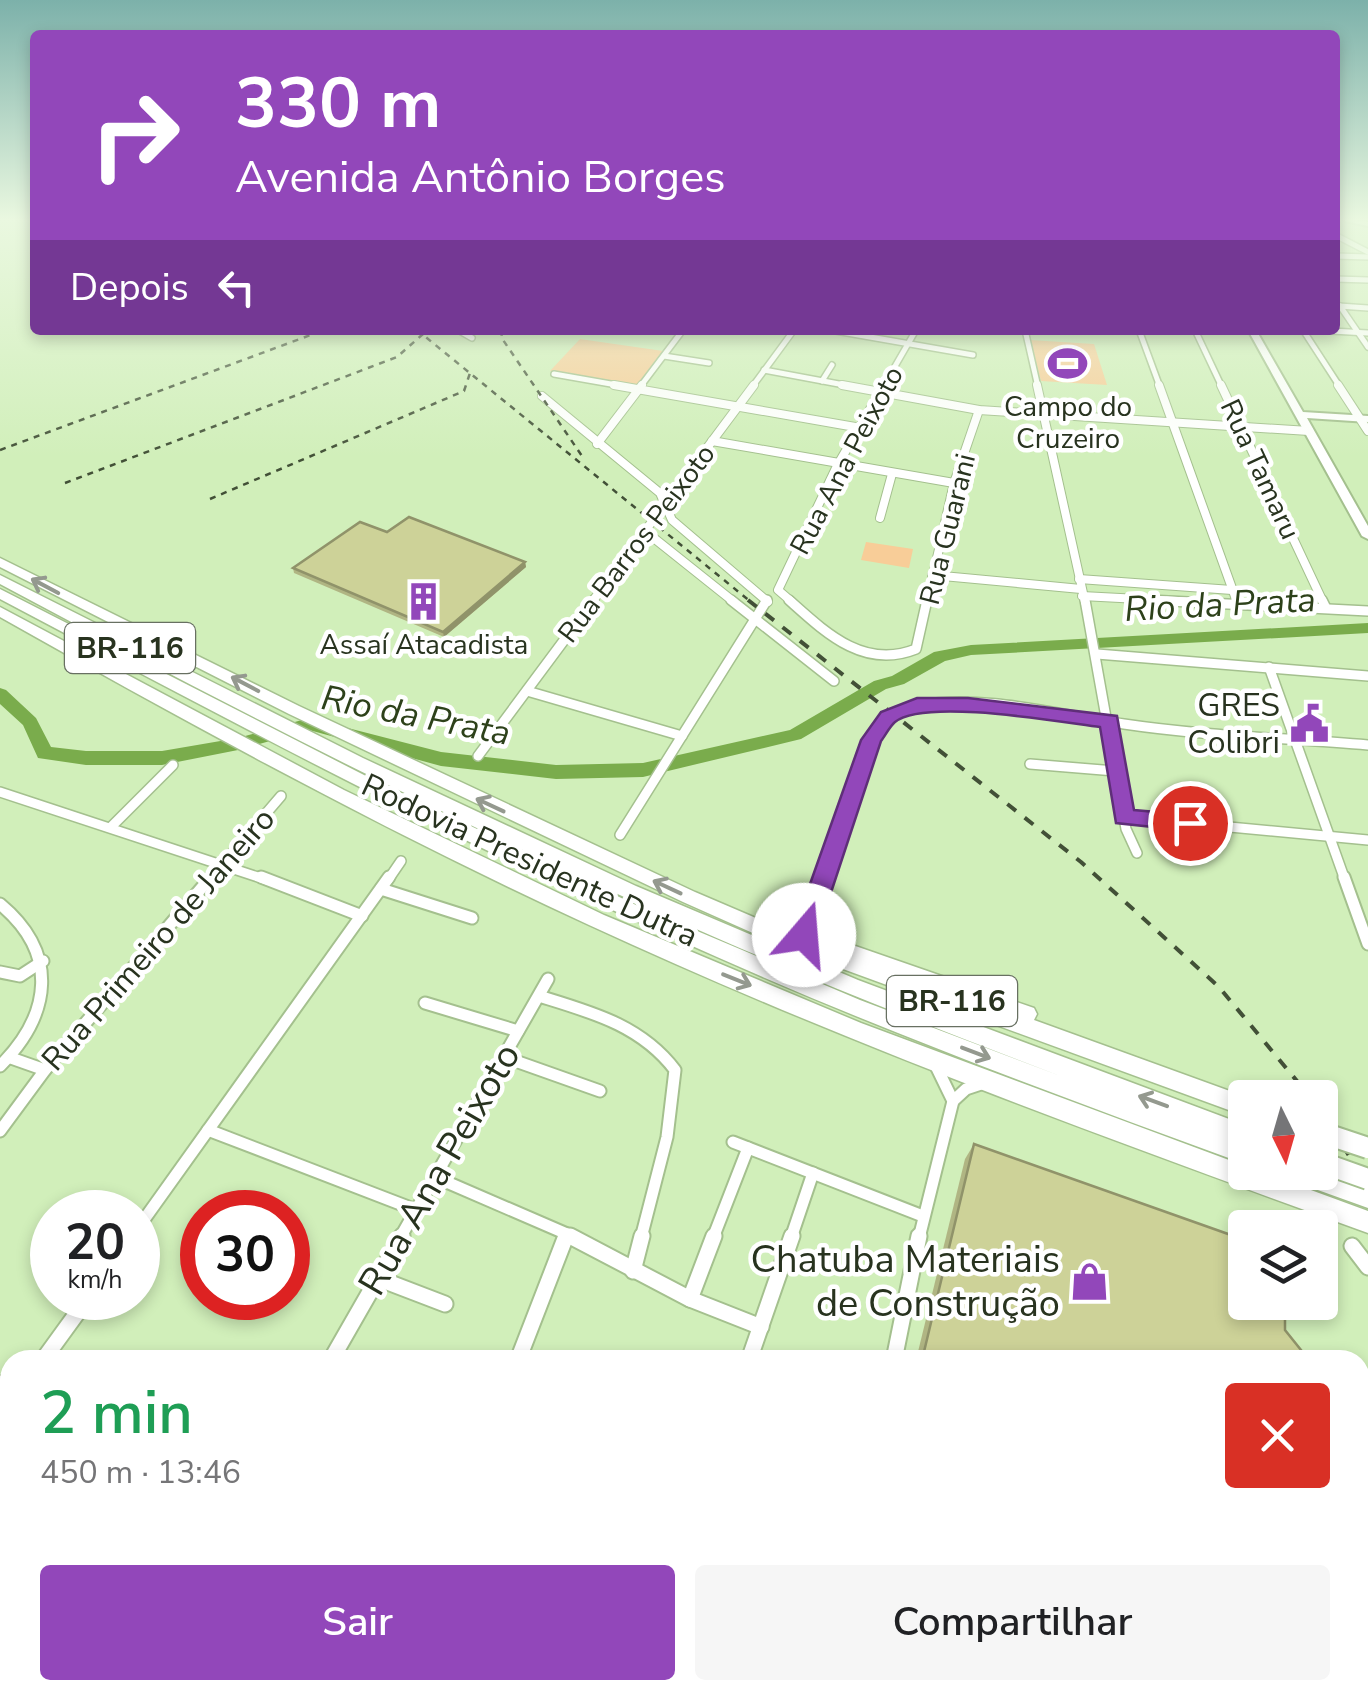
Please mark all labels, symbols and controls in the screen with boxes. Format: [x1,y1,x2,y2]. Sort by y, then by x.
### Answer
text: 330 m [235,56,441,152]
icon: right [70,70,200,200]
text: Avenida Antônio Borges [235,147,726,208]
icon: left [209,260,264,315]
text: Depois [70,262,189,313]
sports icon: Campo do Cruzeiro [1047,342,1089,384]
street label: Rua Ana Peixoto [781,360,913,561]
place label: Campo do Cruzeiro [1004,388,1132,458]
street label: Rua Tamaru [1211,393,1309,546]
street label: Rua Barros Peixoto [549,436,724,651]
street label: Rua Guarani [911,450,985,609]
one-way arrow [30,575,60,595]
water label: Rio da Prata [1123,576,1317,633]
building icon: Assaí Atacadista [403,581,445,623]
road number: BR-116 [65,623,195,673]
place label: Assaí Atacadista [320,626,528,664]
one-way arrow [230,674,260,694]
water label: Rio da Prata [317,674,514,757]
place label: GRES Colibri [1187,684,1280,764]
public building icon: GRES Colibri [1289,702,1331,744]
street label: Rodovia Presidente Dutra [355,764,705,957]
pin [1148,781,1233,866]
one-way arrow [476,794,506,813]
icon: arrive [1163,796,1218,851]
street label: Rua Primeiro de Janeiro [32,799,285,1080]
one-way arrow [652,877,682,896]
position arrow [752,883,856,987]
one-way arrow [721,973,751,991]
road number: BR-116 [887,976,1017,1026]
street label: Rua Ana Peixoto [347,1034,532,1304]
one-way arrow [960,1046,990,1064]
north arrow [1228,1080,1338,1190]
map controls [1228,1080,1338,1320]
one-way arrow [1139,1091,1170,1109]
speed limit sign: 30 [180,1190,310,1320]
text: 20 [65,1208,125,1277]
button: layers [1228,1210,1338,1320]
place label: Chatuba Materiais de Construção [750,1234,1060,1329]
shop icon: Chatuba Materiais de Construção [1069,1260,1111,1302]
text: km/h [67,1263,123,1297]
text: 2 min [40,1372,193,1454]
button: close [1225,1383,1330,1488]
text: 450 m · 13:46 [40,1451,241,1494]
button: Sair [40,1565,675,1680]
button: Compartilhar [695,1565,1330,1680]

